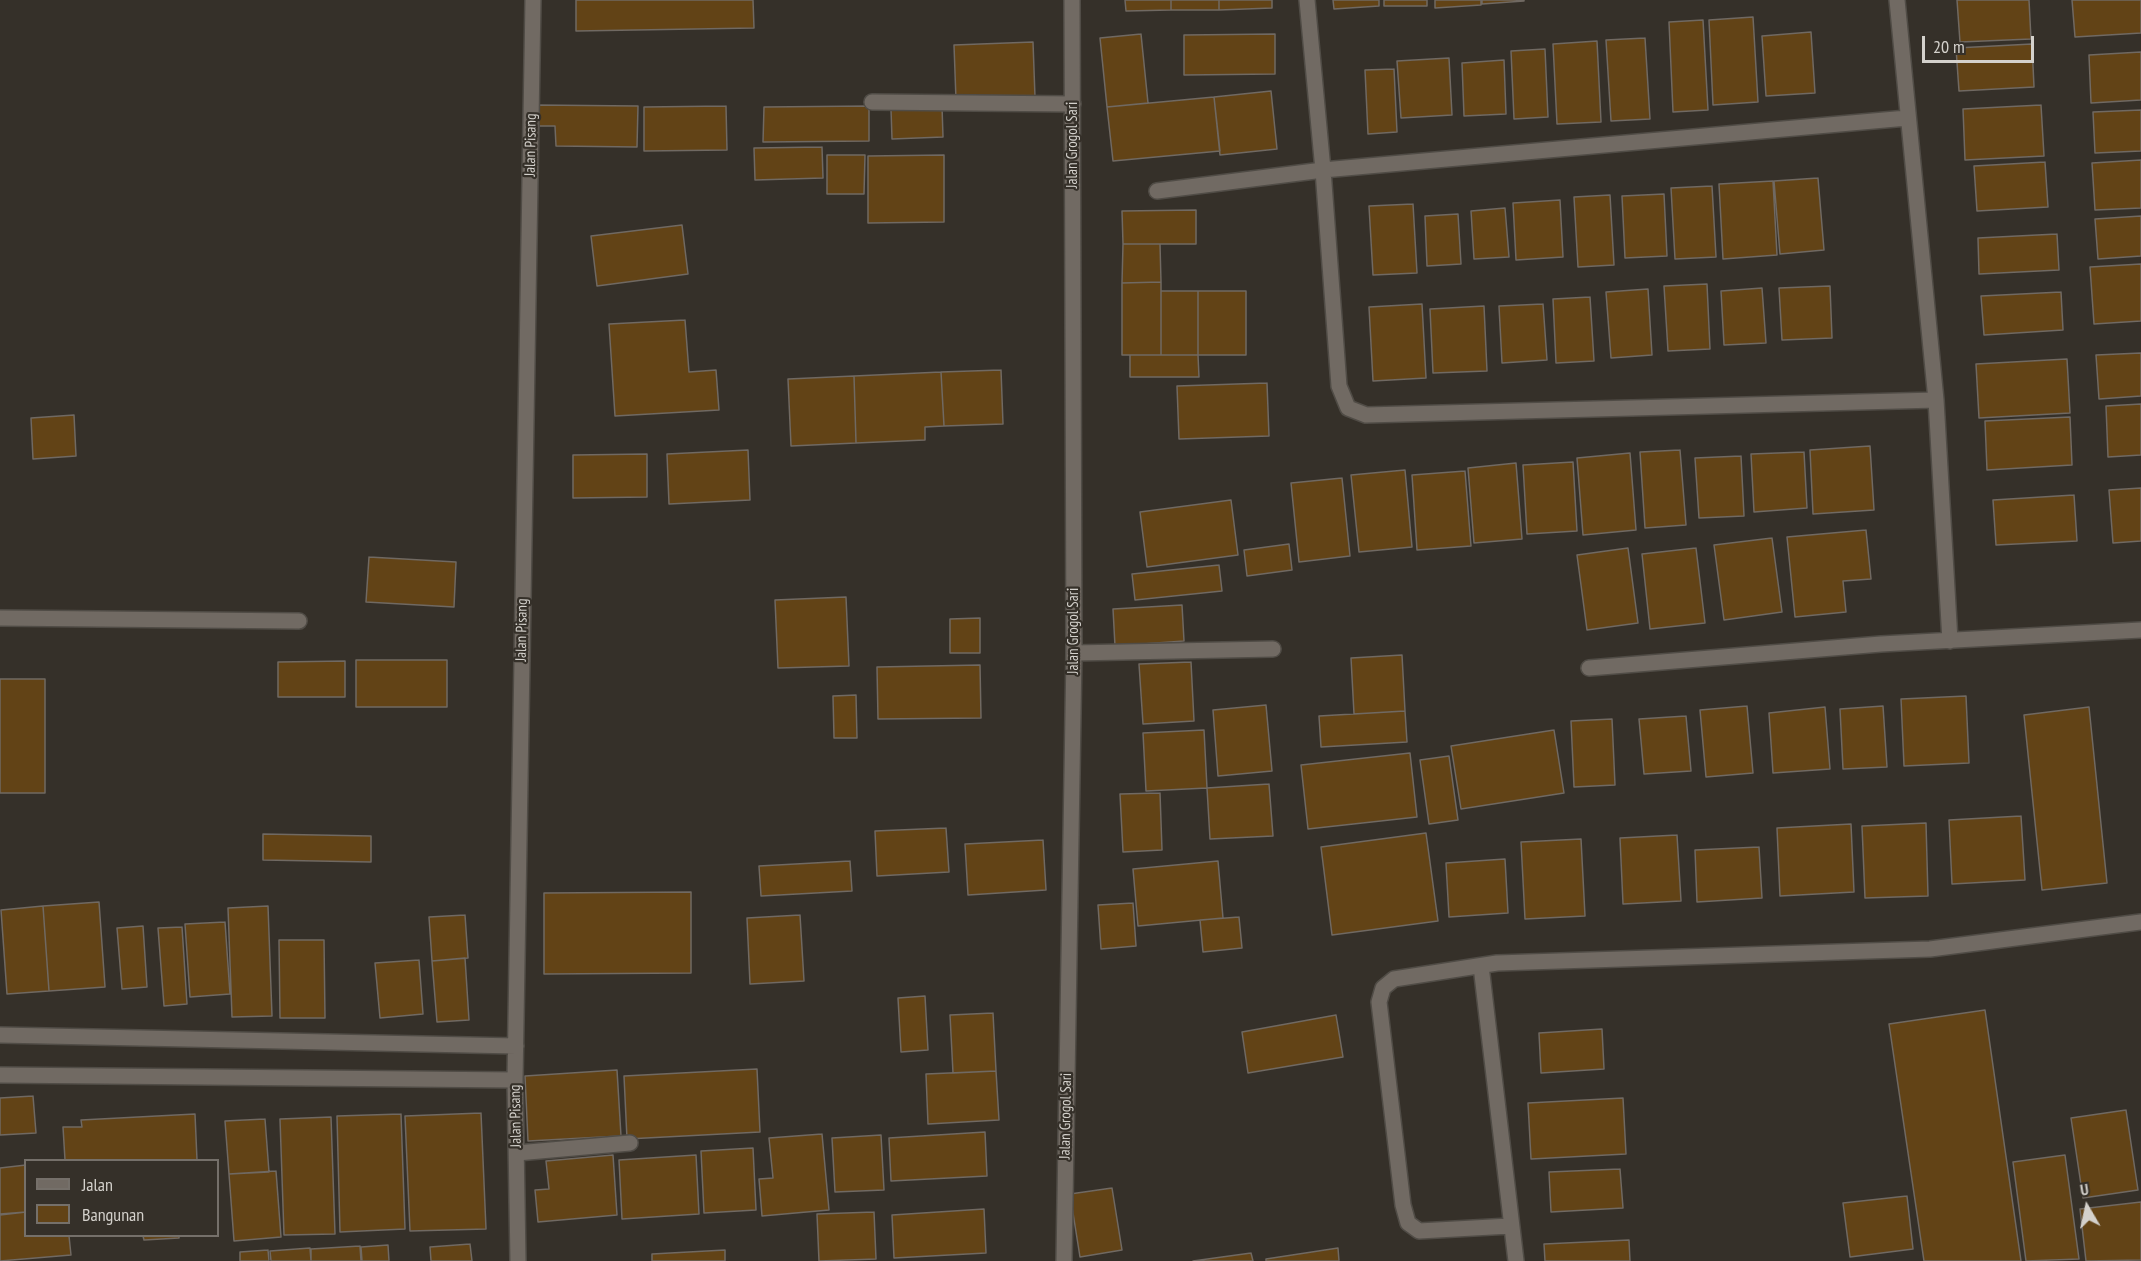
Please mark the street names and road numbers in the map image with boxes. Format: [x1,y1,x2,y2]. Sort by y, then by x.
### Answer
street label: Jalan Grogol Sari [1064,102,1082,188]
street label: Jalan Pisang [521,113,541,177]
street label: Jalan Grogol Sari [1065,588,1083,674]
street label: Jalan Pisang [512,598,532,662]
street label: Jalan Grogol Sari [1056,1073,1076,1159]
street label: Jalan Pisang [506,1084,526,1148]

